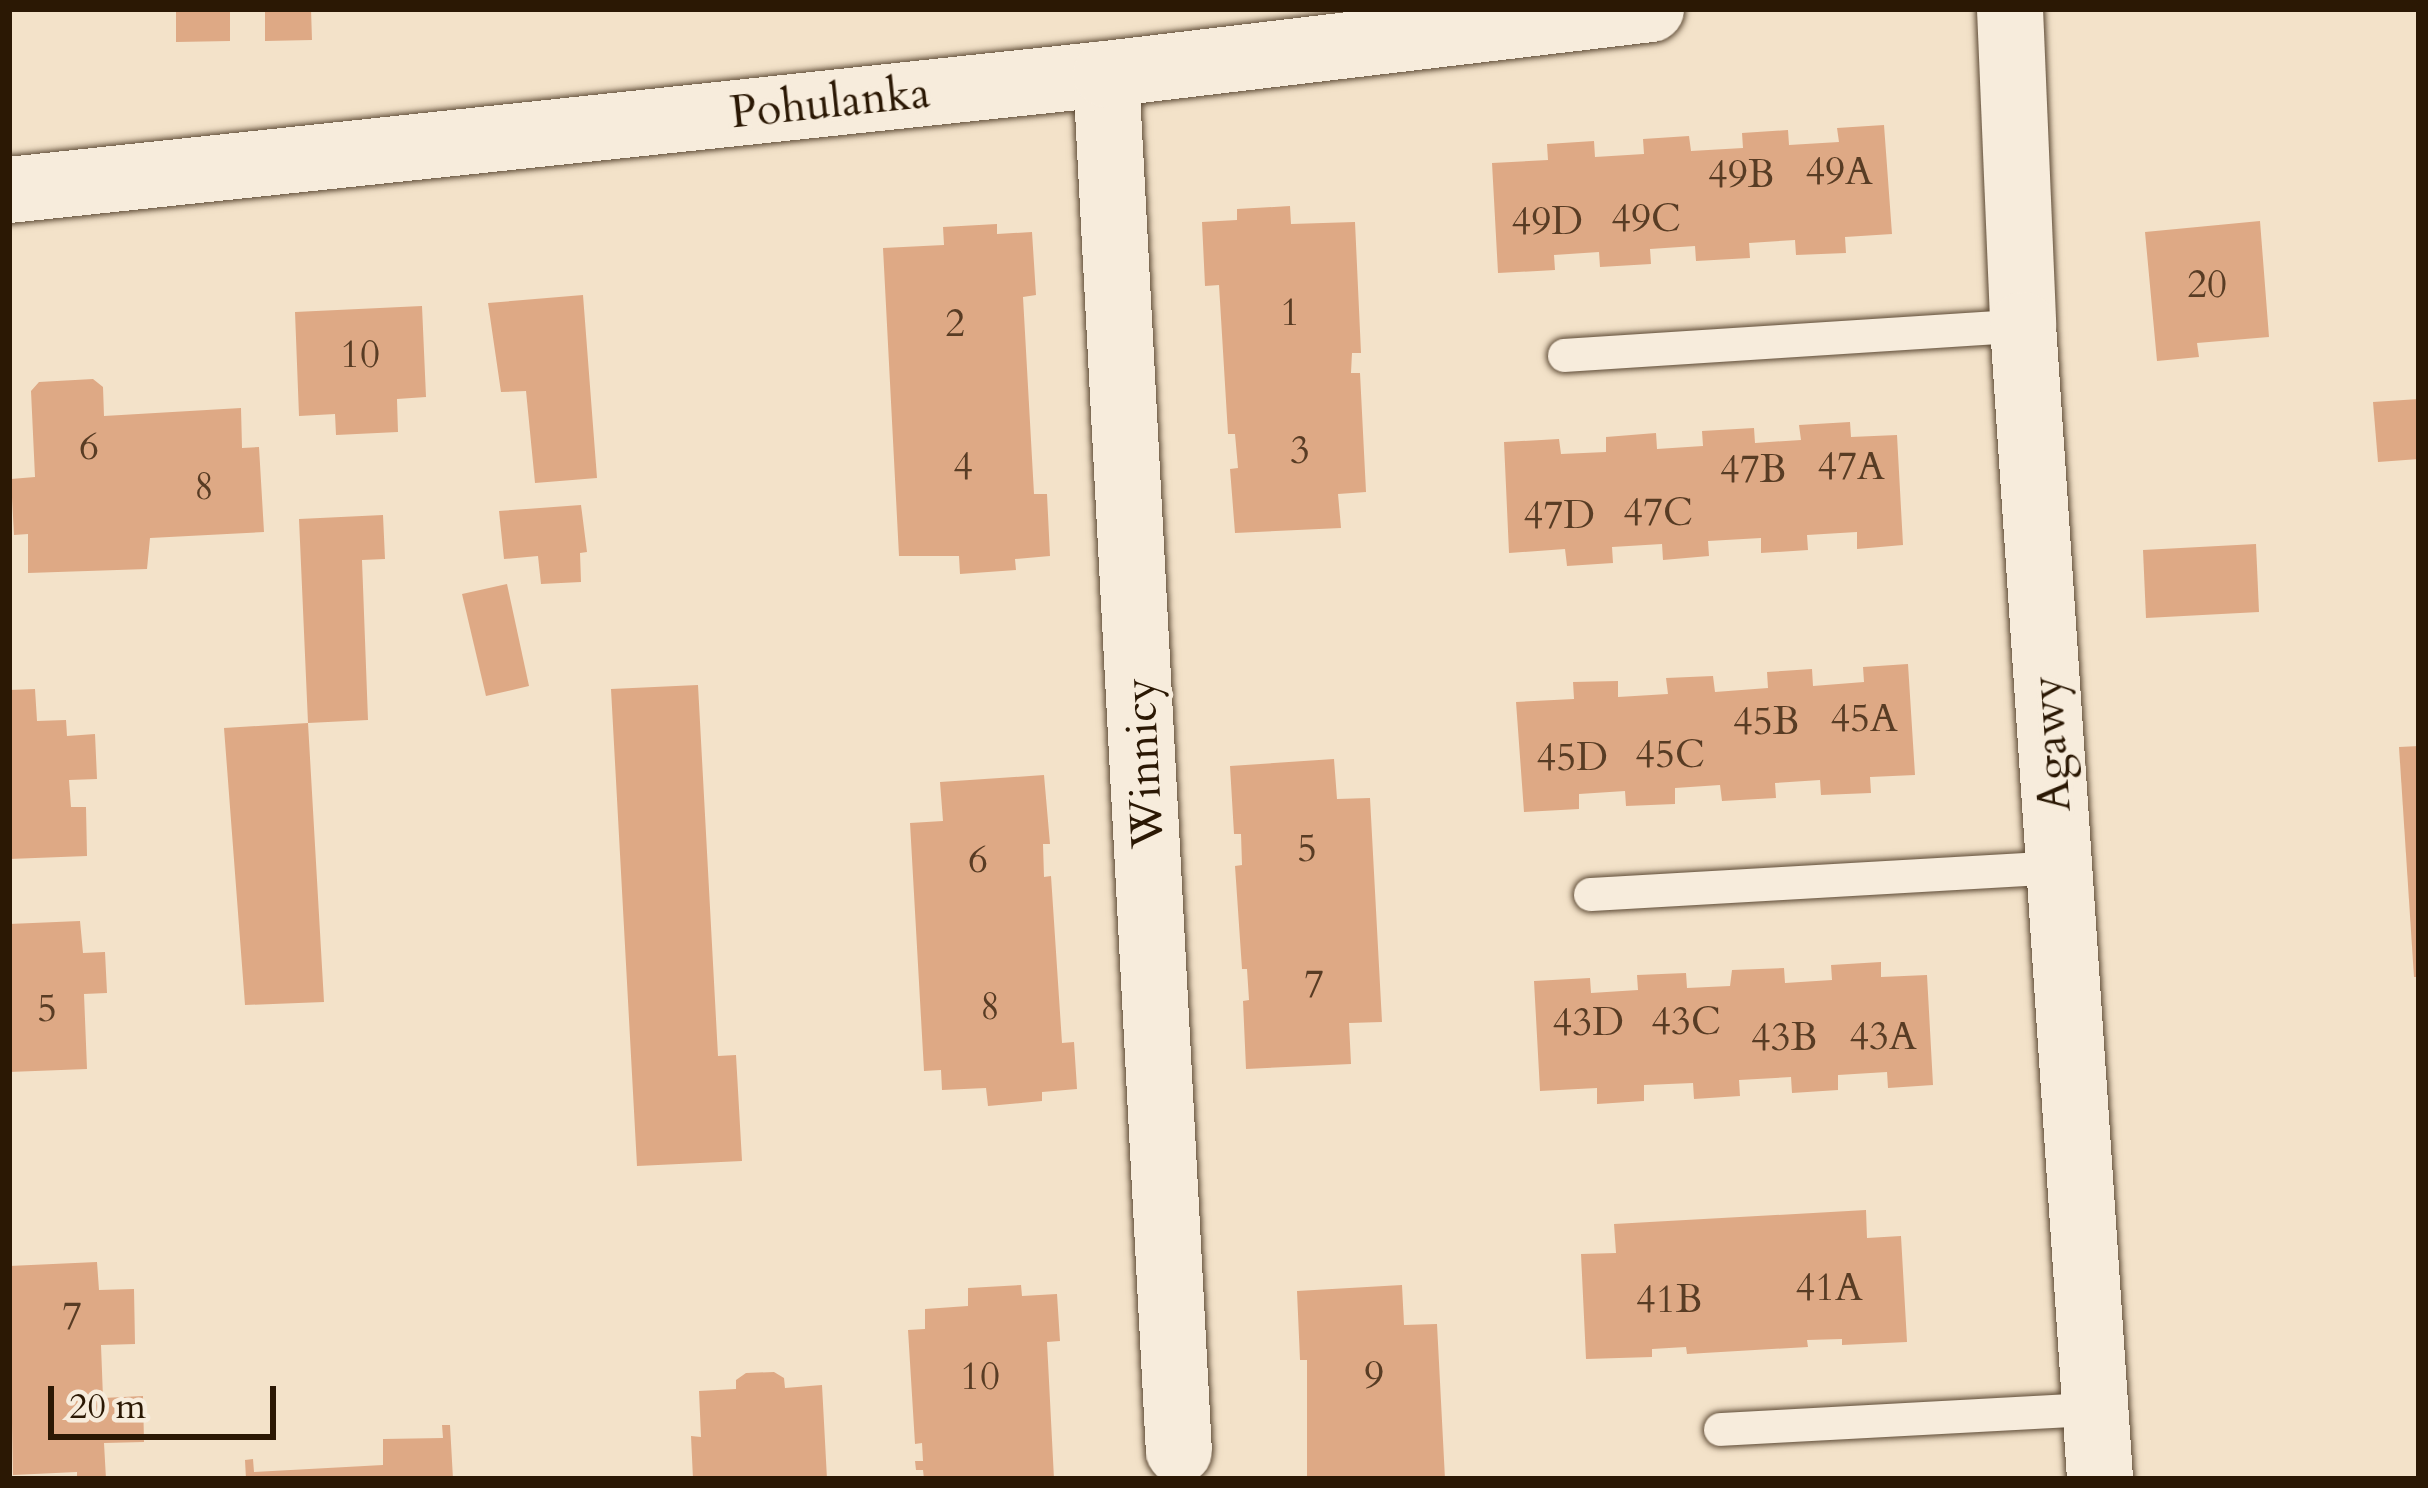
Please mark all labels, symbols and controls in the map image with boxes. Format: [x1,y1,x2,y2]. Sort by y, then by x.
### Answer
street label: Pohulanka [728,66,932,140]
house number: 49A [1805,149,1873,195]
house number: 49B [1708,152,1774,198]
house number: 49C [1611,196,1681,242]
house number: 49D [1511,199,1583,245]
house number: 20 [2187,262,2227,308]
house number: 1 [1280,290,1300,336]
house number: 2 [945,301,965,347]
house number: 10 [340,332,380,378]
house number: 6 [79,424,99,470]
house number: 3 [1290,428,1310,474]
house number: 4 [953,444,973,490]
house number: 47A [1817,444,1885,490]
house number: 47B [1720,447,1786,493]
house number: 8 [194,464,214,510]
house number: 47C [1623,490,1693,536]
house number: 47D [1523,493,1595,539]
street label: Agawy [2019,674,2083,814]
street label: Winnicy [1113,676,1175,850]
house number: 45A [1830,696,1898,742]
house number: 45B [1733,699,1799,745]
house number: 45C [1635,732,1705,778]
house number: 45D [1536,735,1608,781]
house number: 5 [1297,826,1317,872]
house number: 6 [968,837,988,883]
house number: 7 [1304,962,1324,1008]
house number: 8 [980,984,1000,1030]
house number: 5 [37,986,57,1032]
house number: 43C [1651,999,1721,1045]
house number: 43D [1552,1000,1624,1046]
house number: 43A [1849,1014,1917,1060]
house number: 43B [1751,1015,1817,1061]
house number: 41A [1795,1265,1863,1311]
house number: 41B [1636,1277,1702,1323]
house number: 7 [62,1294,82,1340]
house number: 9 [1364,1353,1384,1399]
house number: 10 [960,1354,1000,1400]
scale bar [54,1362,282,1436]
text: 20 m [69,1382,146,1431]

